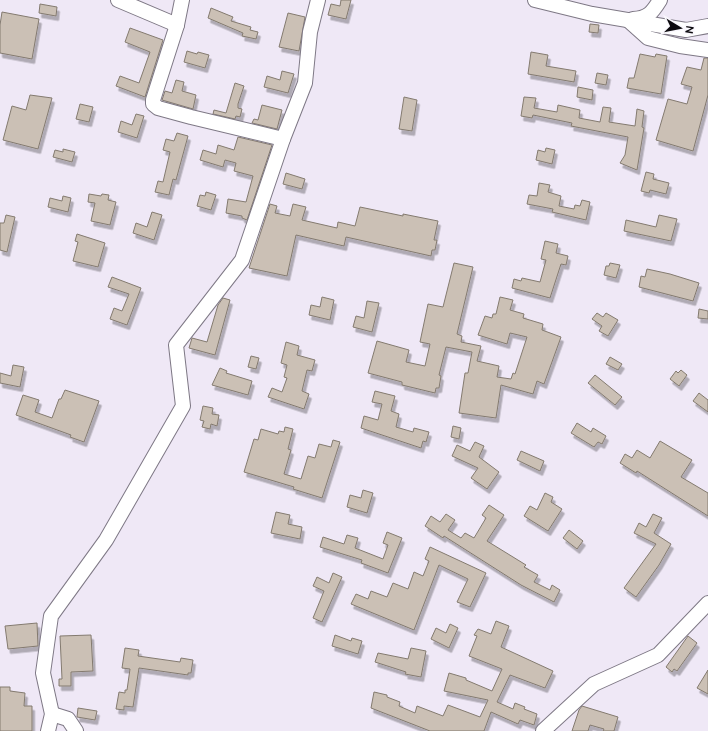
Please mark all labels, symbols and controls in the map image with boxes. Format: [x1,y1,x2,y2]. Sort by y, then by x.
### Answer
north arrow [660,8,700,48]
text: N [683,25,696,35]

